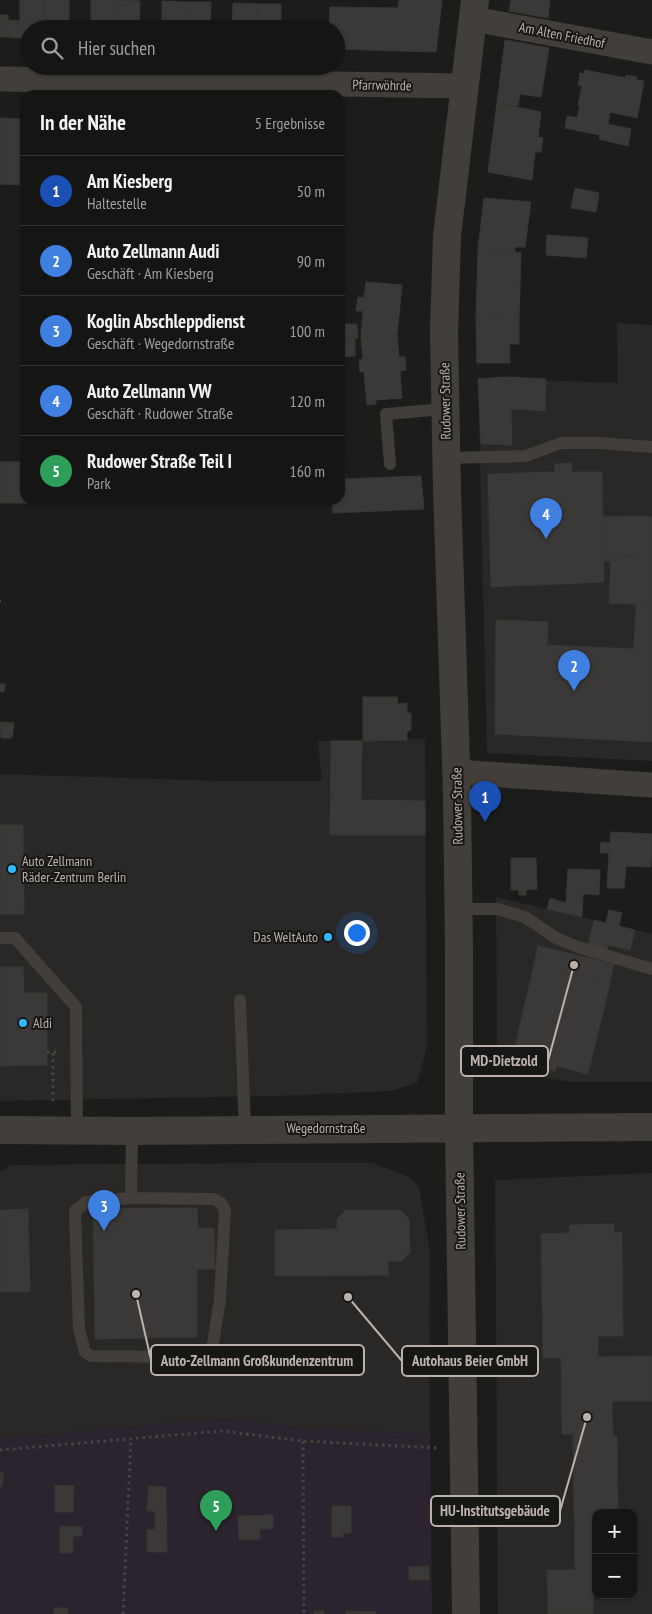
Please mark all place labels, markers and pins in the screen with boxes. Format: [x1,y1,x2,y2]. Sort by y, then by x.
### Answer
pin: 4 [530,498,562,539]
pin: 2 [558,650,590,691]
pin: 1 [469,781,501,822]
place label: Auto Zellmann Räder-Zentrum Berlin [22,852,126,886]
marker: Auto Zellmann Räder-Zentrum Berlin [6,863,18,875]
place label: Das WeltAuto [253,928,318,946]
marker: Das WeltAuto [322,931,334,943]
place label: Aldi [33,1014,52,1032]
marker: Aldi [17,1017,29,1029]
callout: MD-Dietzold [461,1046,548,1076]
pin: 3 [88,1190,120,1231]
callout: Auto-Zellmann Großkundenzentrum [151,1345,364,1375]
callout: Autohaus Beier GmbH [402,1346,538,1376]
pin: 5 [200,1490,232,1531]
callout: HU-Institutsgebäude [431,1496,560,1526]

